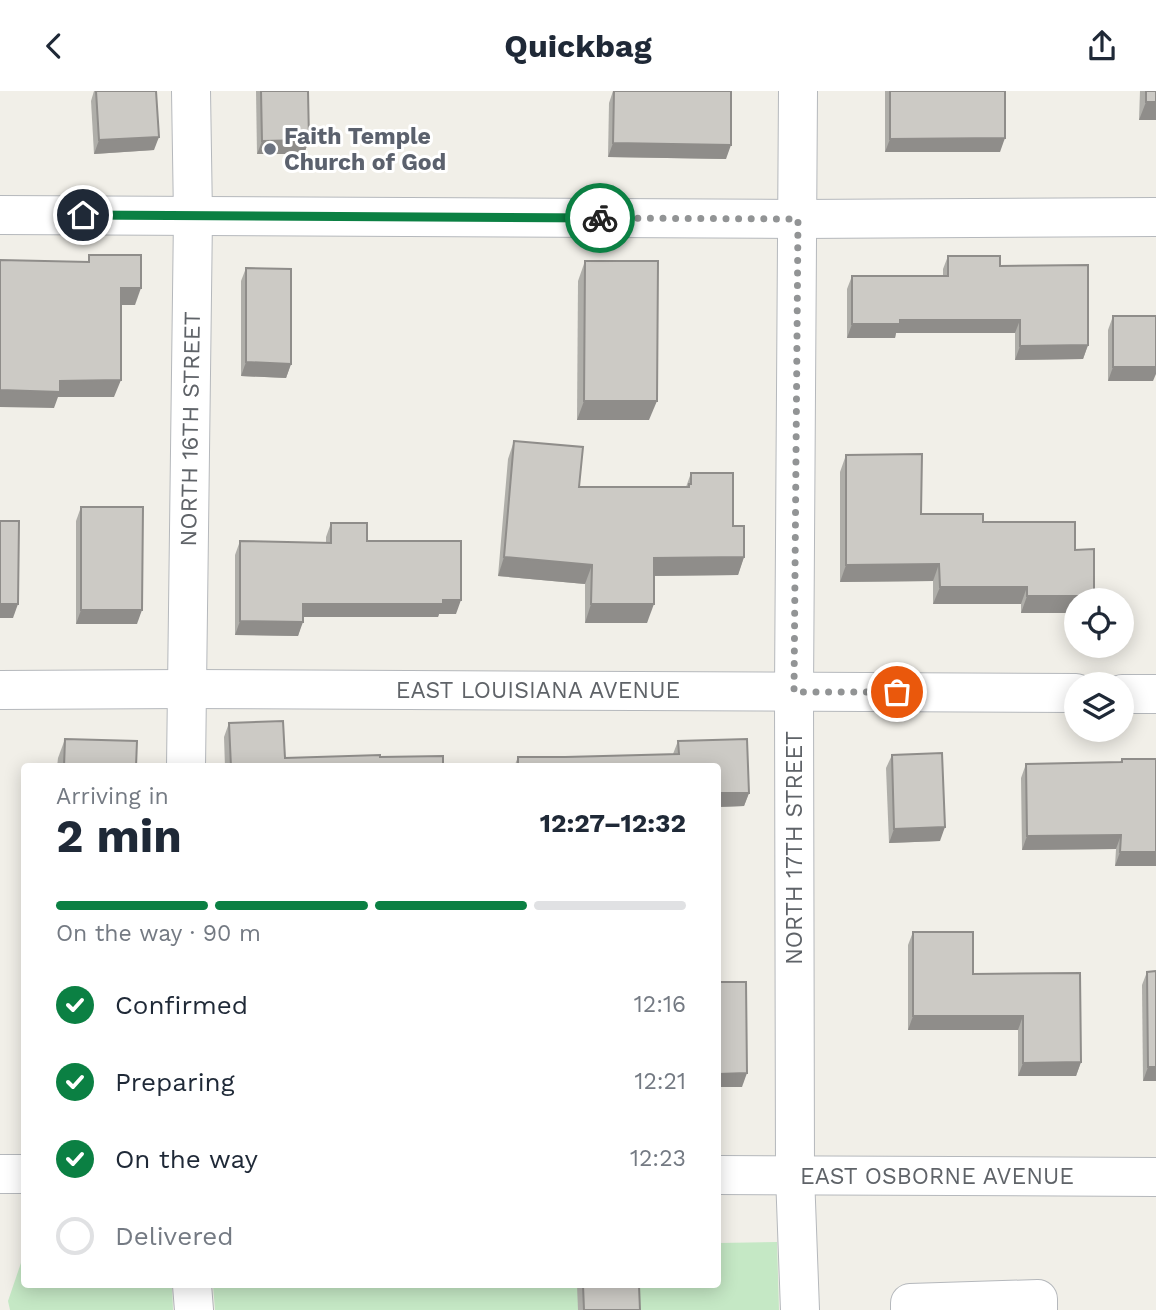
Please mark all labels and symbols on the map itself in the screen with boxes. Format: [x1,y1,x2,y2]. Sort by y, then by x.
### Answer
place label: Faith Temple Church of God [284,123,446,176]
marker: Faith Temple Church of God [262,141,278,157]
courier [565,183,635,253]
pin [53,185,113,245]
street label: NORTH 16TH STREET [175,311,206,547]
pin [867,662,927,722]
street label: EAST LOUISIANA AVENUE [396,677,680,704]
street label: NORTH 17TH STREET [781,731,808,965]
street label: EAST OSBORNE AVENUE [800,1163,1074,1190]

